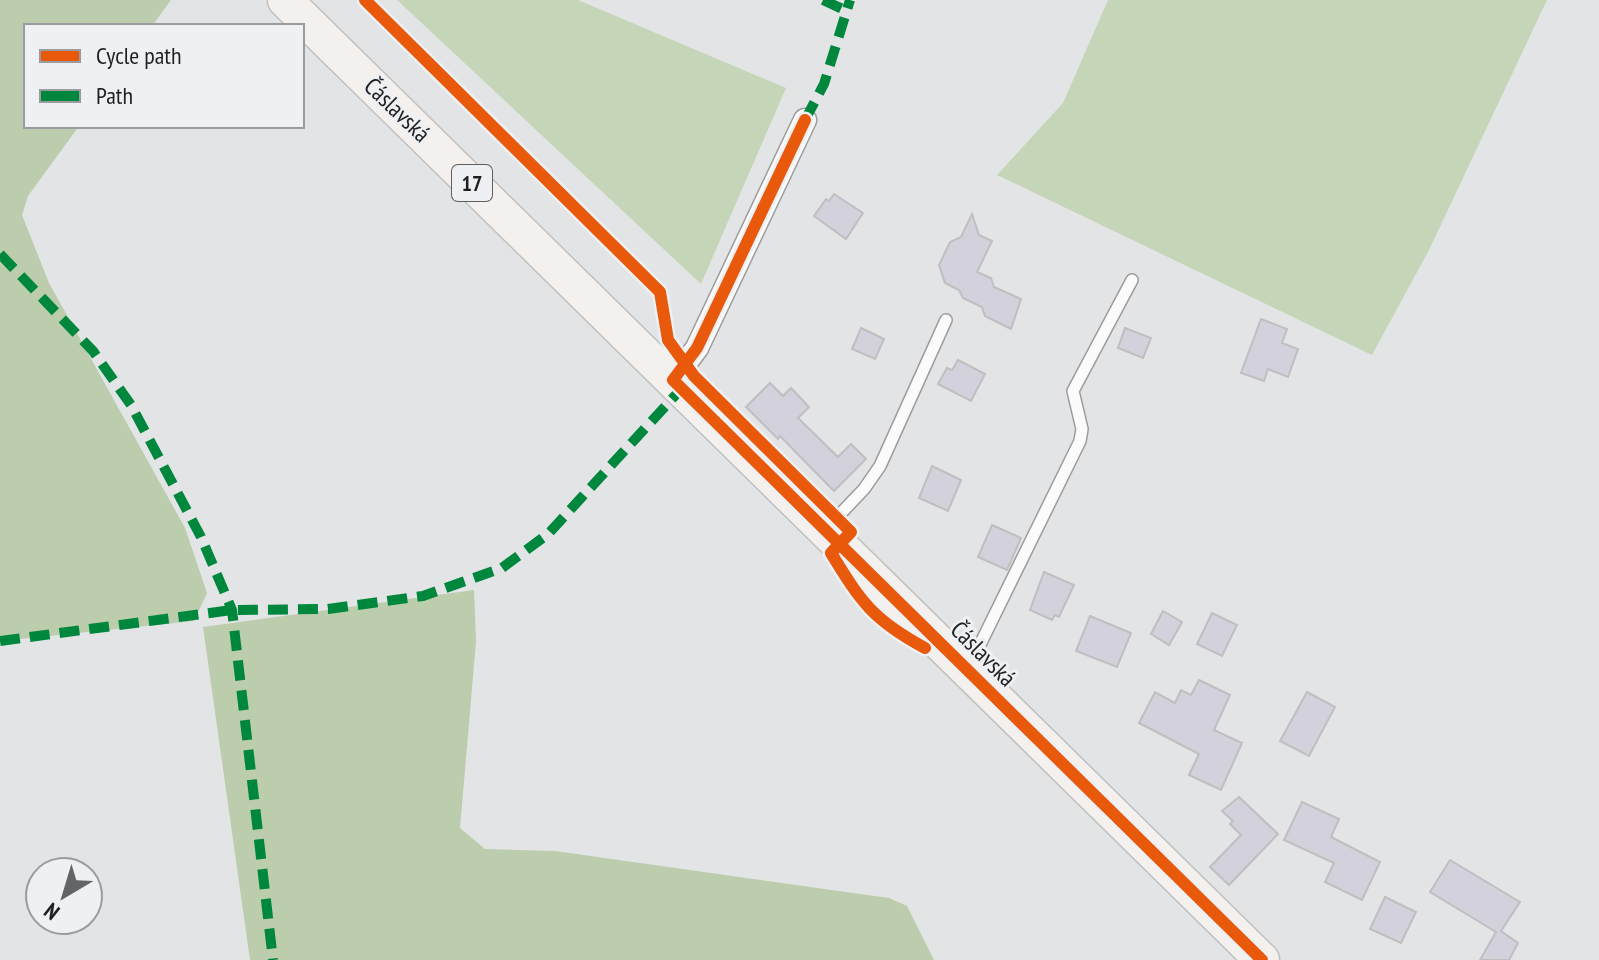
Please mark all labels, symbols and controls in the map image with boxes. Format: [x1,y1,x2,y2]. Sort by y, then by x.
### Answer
legend [24,24,304,128]
text: Cycle path [96,40,182,71]
street label: Čáslavská [358,71,437,149]
text: Path [96,80,133,111]
road number: 17 [452,165,492,201]
street label: Čáslavská [944,614,1023,693]
north arrow [24,856,104,936]
text: N [38,897,65,926]

